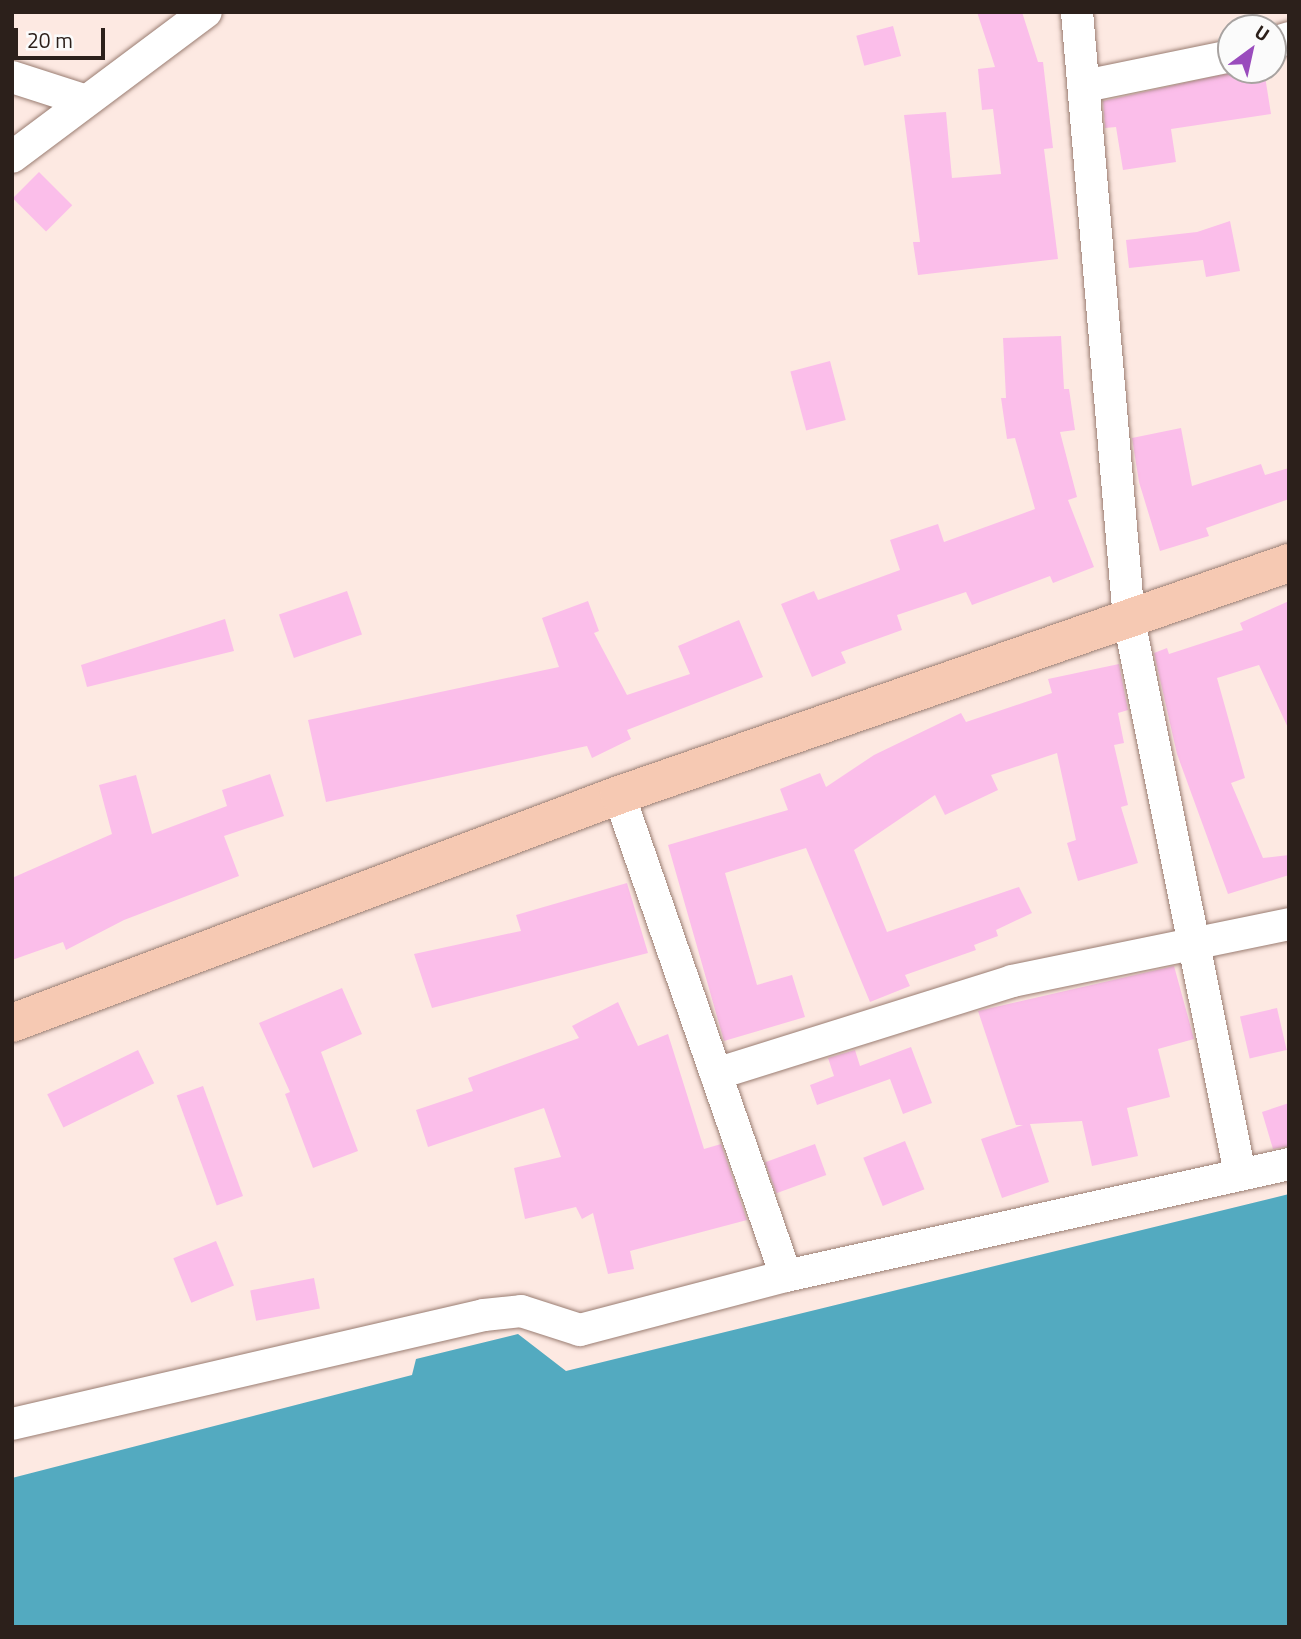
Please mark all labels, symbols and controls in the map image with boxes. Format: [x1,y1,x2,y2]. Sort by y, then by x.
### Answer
scale bar [18,14,108,58]
north arrow [1217,14,1287,84]
text: U [1250,17,1276,48]
text: 20 m [27,24,73,56]

